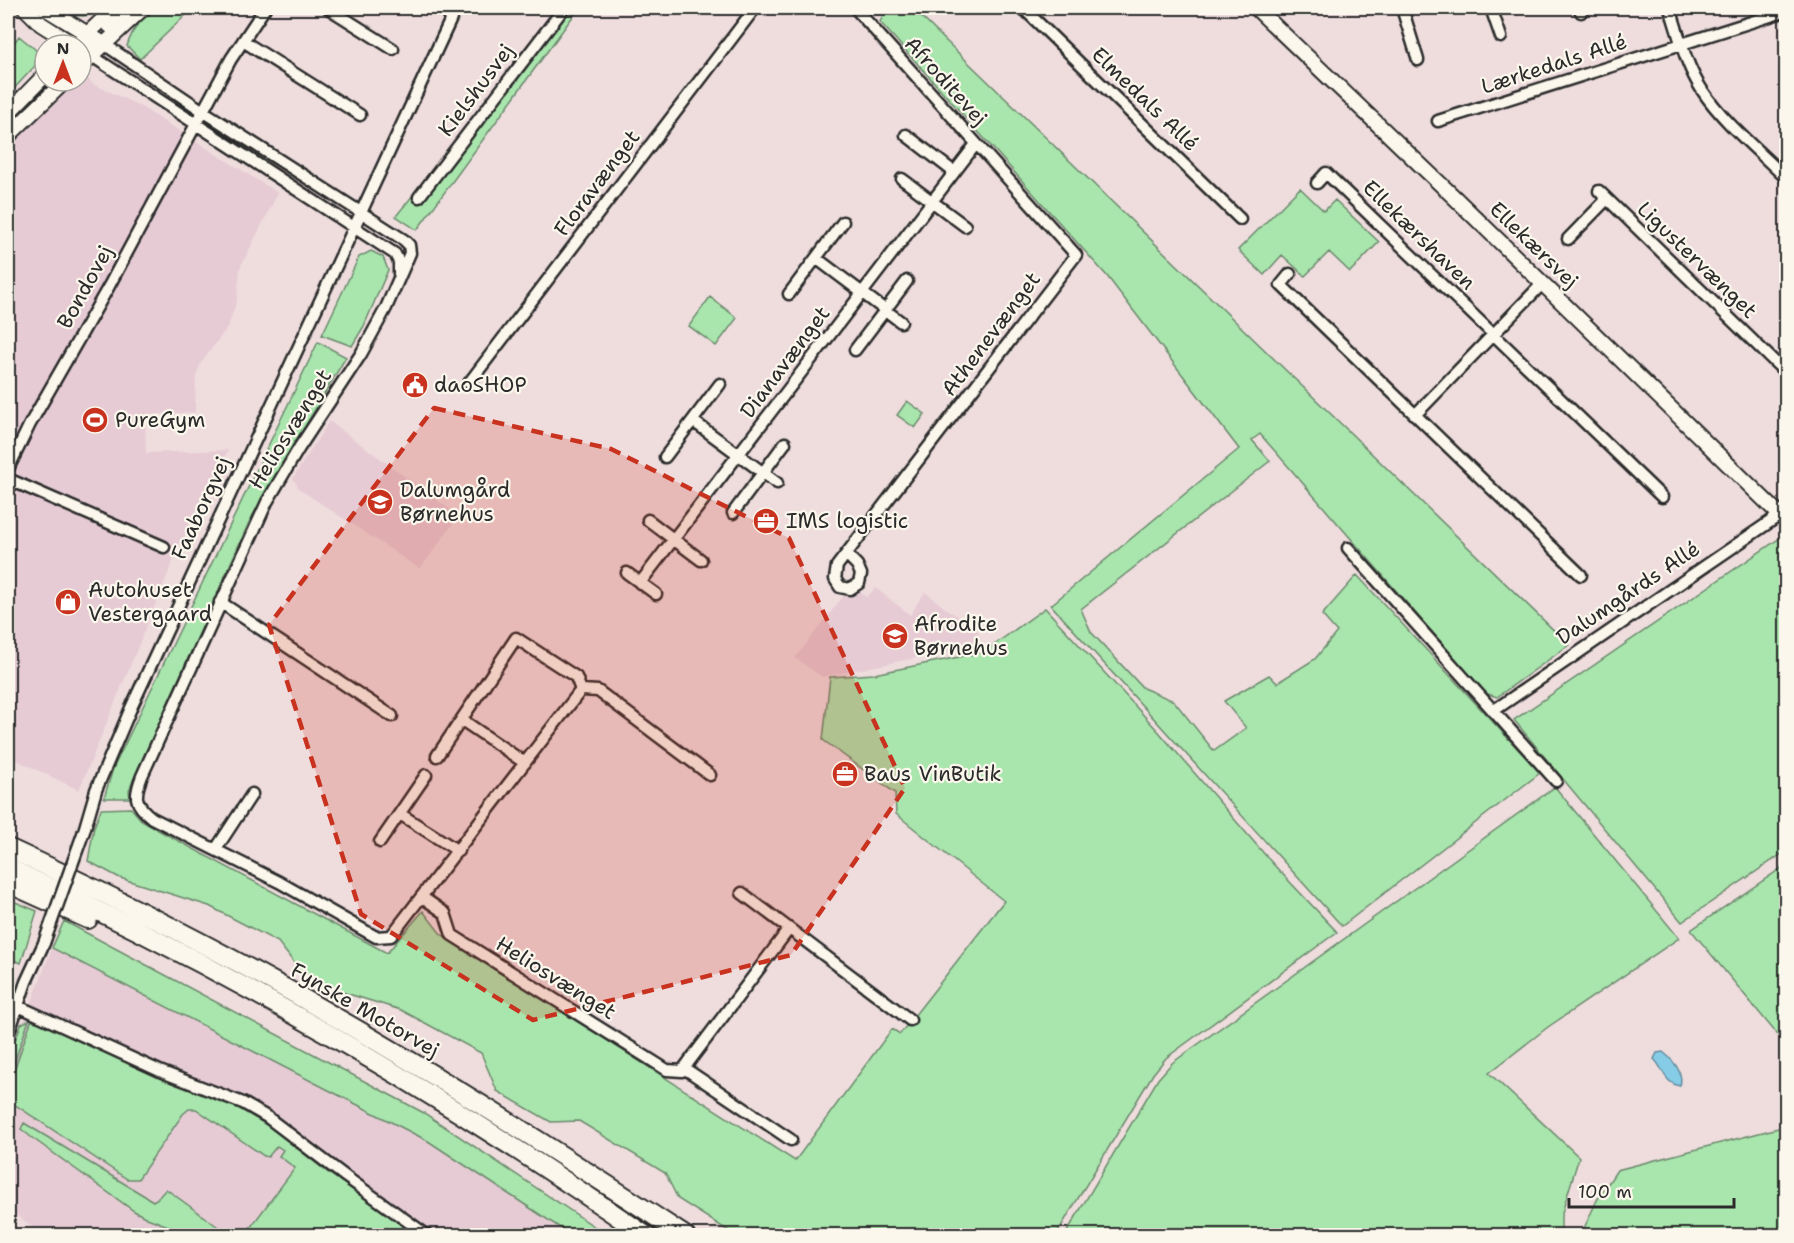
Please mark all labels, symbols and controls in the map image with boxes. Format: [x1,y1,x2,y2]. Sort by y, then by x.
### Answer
street label: Lærkedals Allé [1478,27,1630,101]
street label: Afroditevej [898,30,994,132]
north arrow [33,33,93,93]
text: N [57,38,69,59]
street label: Kielshusvej [432,38,520,142]
street label: Elmedals Allé [1085,41,1205,157]
street label: Floravænget [548,124,646,242]
street label: Ellekærshaven [1357,174,1482,296]
street label: Ellekærsvej [1483,195,1585,295]
street label: Ligustervænget [1631,195,1763,325]
street label: Bondovej [51,240,119,334]
street label: Athenevænget [935,266,1047,402]
street label: Dianavænget [734,300,836,424]
street label: Heliosvænget [242,364,338,494]
public building icon: daoSHOP [400,370,430,400]
place label: daoSHOP [434,371,527,399]
sports icon: PureGym [80,405,110,435]
place label: PureGym [115,406,205,434]
street label: Faaborgvej [165,452,237,564]
place label: Dalumgård Børnehus [400,476,510,528]
school or university icon: Dalumgård Børnehus [365,487,395,517]
office icon: IMS logistic [751,506,781,536]
place label: IMS logistic [786,507,908,535]
street label: Dalumgårds Allé [1551,535,1705,651]
place label: Autohuset Vestergaard [88,576,212,628]
shop icon: Autohuset Vestergaard [53,587,83,617]
place label: Afrodite Børnehus [914,610,1008,662]
school or university icon: Afrodite Børnehus [880,621,910,651]
office icon: Baus VinButik [830,759,860,789]
place label: Baus VinButik [864,760,1002,788]
street label: Heliosvænget [491,930,621,1026]
street label: Fynske Motorvej [285,956,445,1064]
scale bar [1569,1171,1734,1209]
text: 100 m [1578,1180,1632,1204]

